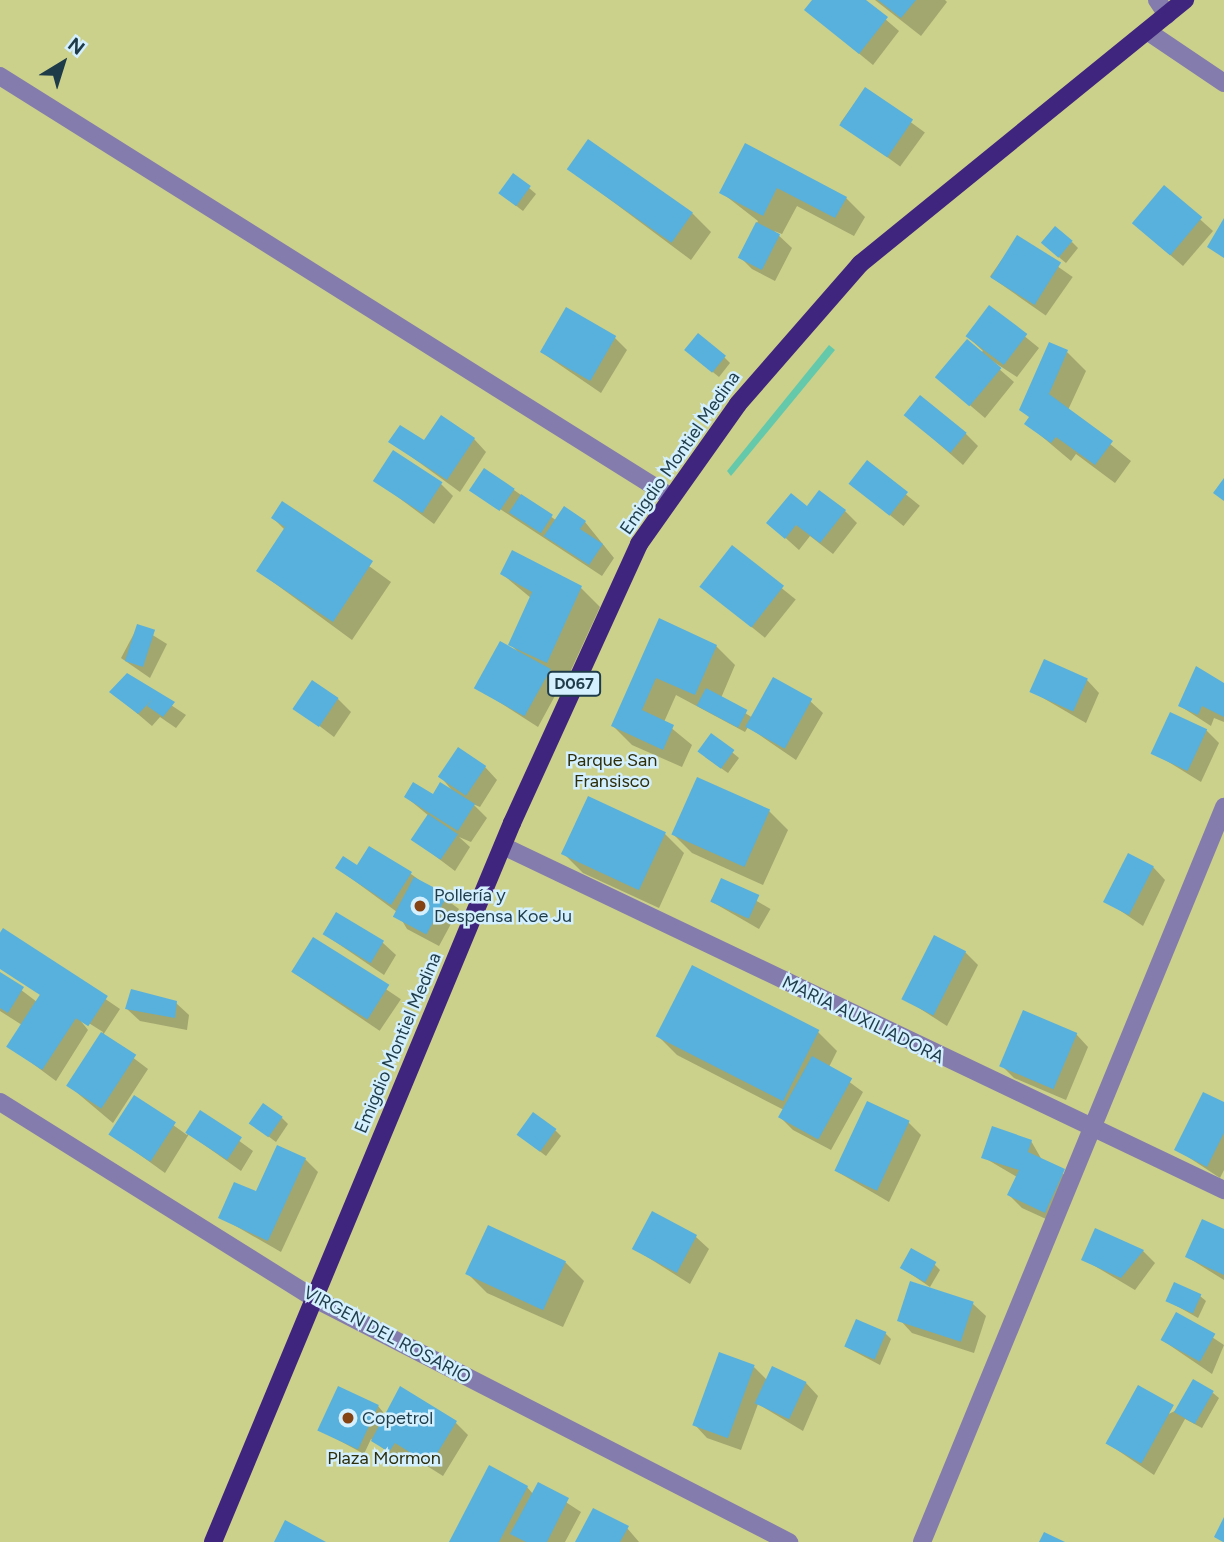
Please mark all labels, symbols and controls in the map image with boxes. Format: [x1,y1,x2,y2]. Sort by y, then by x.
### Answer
north arrow [28,28,98,98]
text: N [63,32,89,60]
street label: Emigdio Montiel Medina [615,367,745,539]
road number: D067 [546,671,602,696]
park label: Parque San Fransisco [567,750,657,792]
place label: Pollería y Despensa Koe Ju [434,885,572,928]
marker: Pollería y Despensa Koe Ju [412,898,428,914]
street label: Emigdio Montiel Medina [350,949,446,1137]
street label: MARIA AUXILIADORA [779,971,947,1069]
street label: VIRGEN DEL ROSARIO [299,1282,475,1388]
place label: Copetrol [362,1407,433,1429]
marker: Copetrol [340,1410,356,1426]
park label: Plaza Mormon [327,1447,441,1469]

